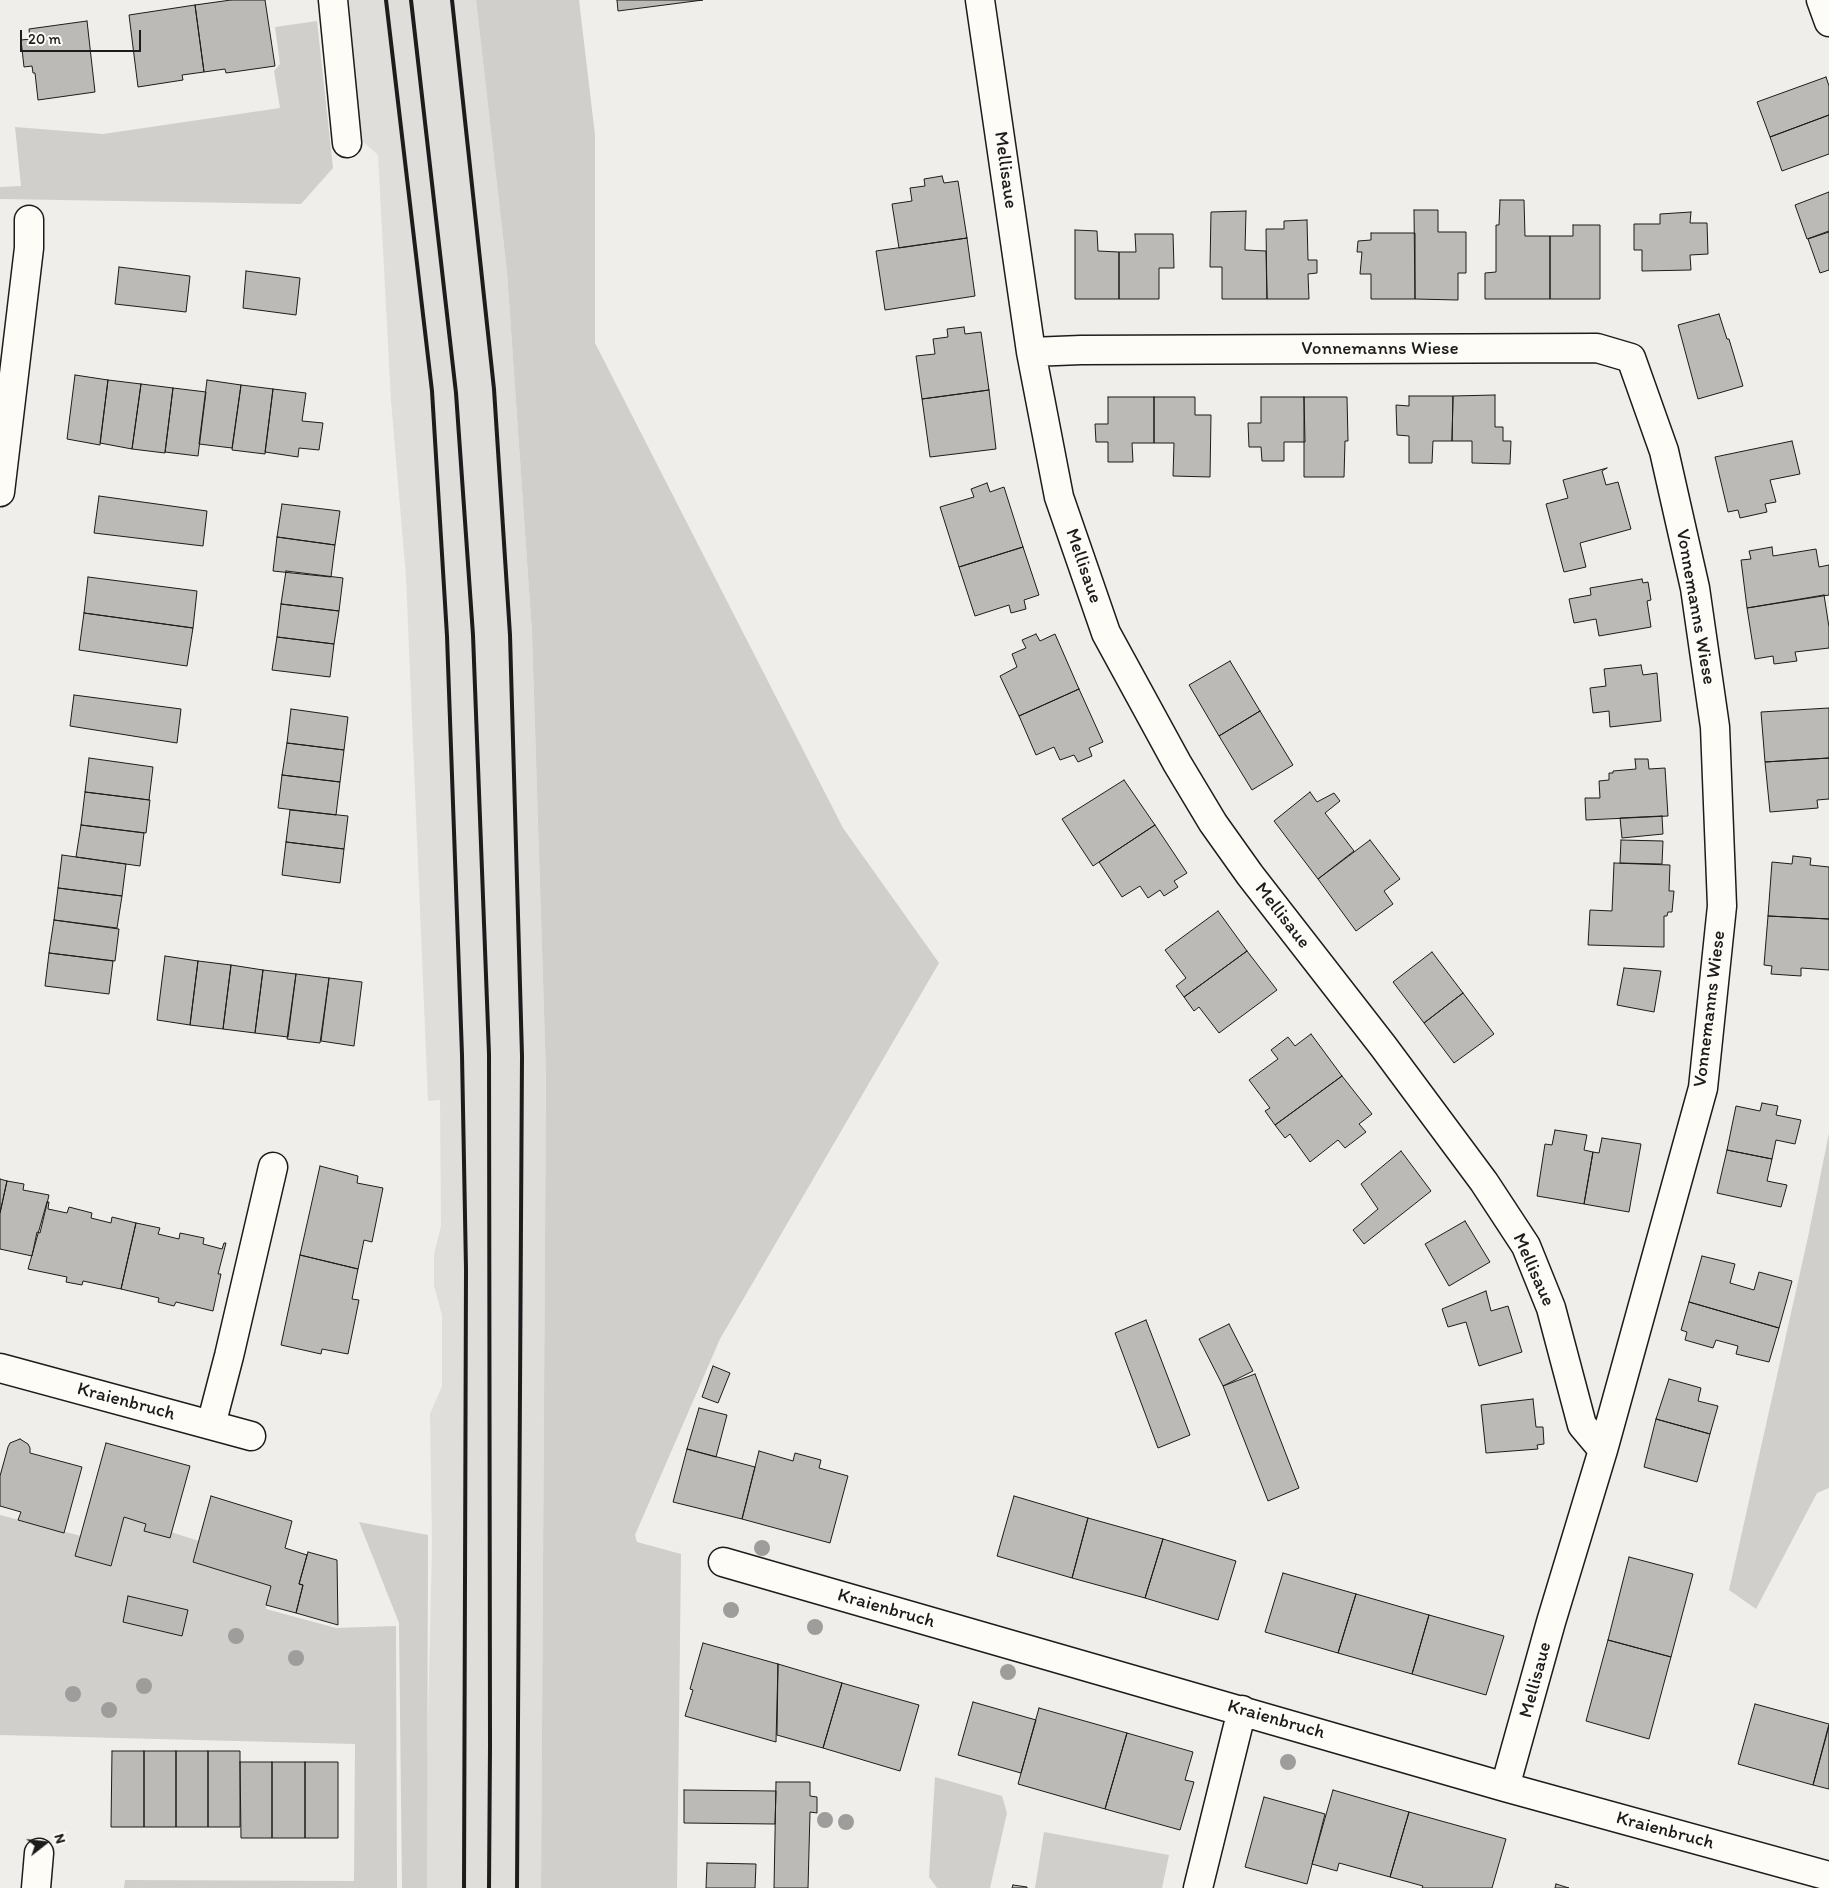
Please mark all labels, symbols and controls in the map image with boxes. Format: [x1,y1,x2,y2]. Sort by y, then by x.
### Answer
scale bar [22,20,144,52]
text: 20 m [28,30,61,48]
street label: Mellisaue [988,130,1022,210]
street label: Vonnemanns Wiese [1301,338,1459,360]
street label: Mellisaue [1060,526,1106,606]
street label: Vonnemanns Wiese [1670,528,1720,686]
street label: Mellisaue [1249,878,1315,954]
street label: Vonnemanns Wiese [1689,930,1731,1088]
street label: Mellisaue [1507,1230,1559,1310]
street label: Kraienbruch [75,1378,177,1426]
street label: Kraienbruch [835,1584,937,1634]
street label: Mellisaue [1515,1640,1557,1720]
street label: Kraienbruch [1225,1695,1327,1745]
street label: Kraienbruch [1614,1807,1716,1855]
north arrow [20,1818,70,1868]
text: N [50,1832,69,1846]

